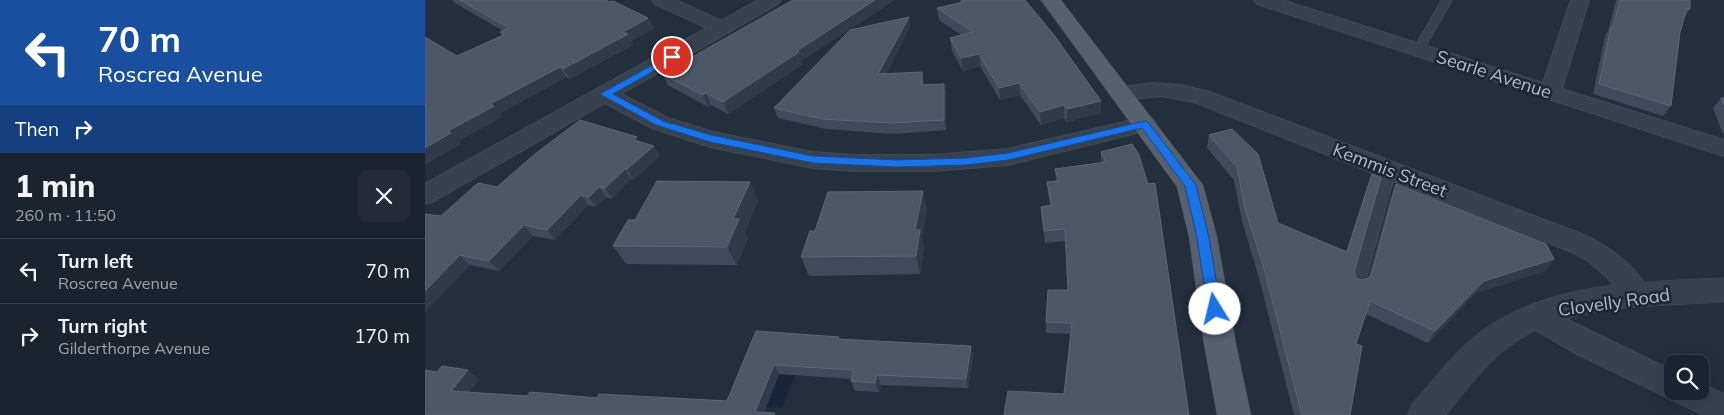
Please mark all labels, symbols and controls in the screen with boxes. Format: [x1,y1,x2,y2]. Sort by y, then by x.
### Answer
text: 70 m [98,17,181,61]
icon: left [15,20,80,85]
pin [651,36,693,78]
icon: arrive [658,43,686,71]
street label: Searle Avenue [1433,45,1555,103]
text: Roscrea Avenue [98,60,263,88]
icon: right [69,115,97,143]
text: Then [15,117,59,141]
street label: Kemmis Street [1330,138,1450,202]
text: 1 min [15,167,95,205]
button: close [358,170,410,222]
text: 260 m · 11:50 [15,205,116,225]
text: Turn left [58,249,133,273]
icon: left [15,257,43,285]
text: 70 m [366,259,410,283]
text: Roscrea Avenue [58,273,178,293]
position arrow [1188,282,1240,334]
street label: Clovelly Road [1556,283,1672,321]
text: Turn right [58,314,147,338]
icon: right [15,322,43,350]
text: 170 m [354,324,410,348]
text: Gilderthorpe Avenue [58,338,210,358]
map controls [1664,355,1709,400]
button: search [1664,355,1709,400]

